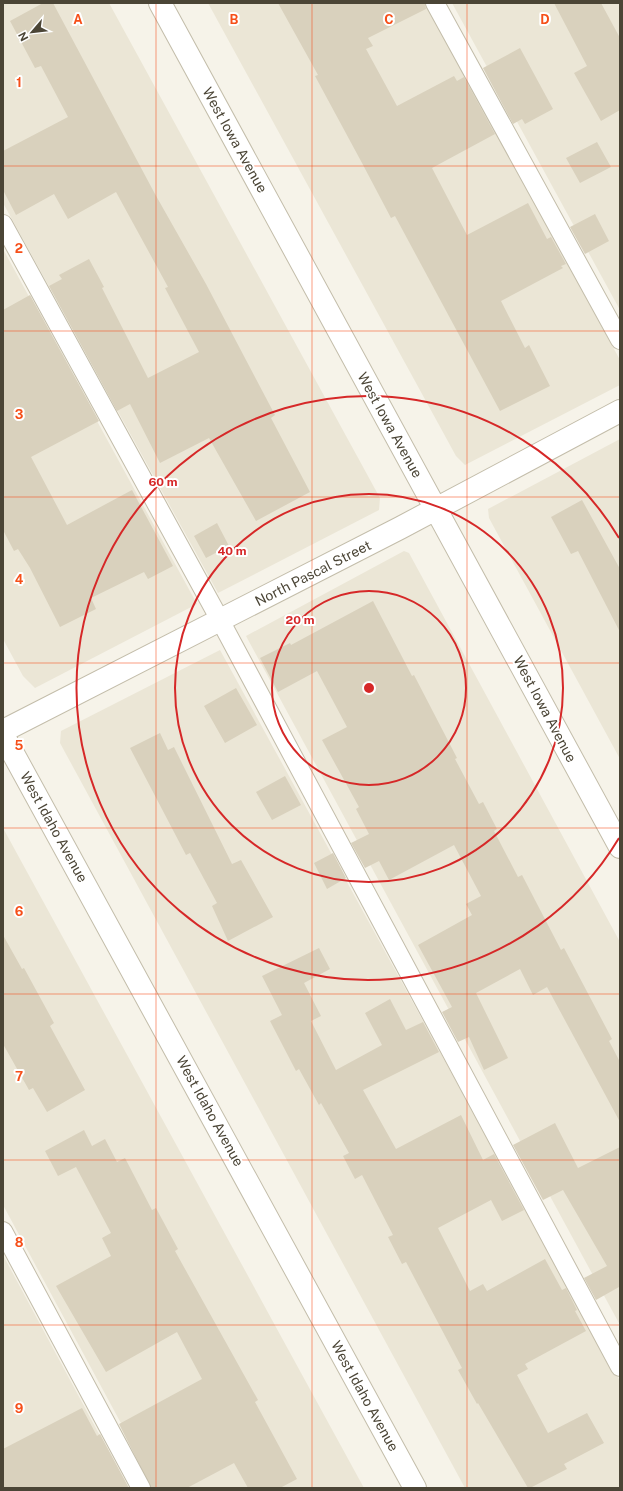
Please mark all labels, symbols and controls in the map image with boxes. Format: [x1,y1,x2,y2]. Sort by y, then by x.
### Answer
north arrow [12,12,52,52]
text: A [73,12,83,27]
text: B [230,12,239,27]
text: C [384,12,394,27]
text: D [540,12,550,27]
text: N [16,30,30,43]
text: 1 [16,75,22,90]
street label: West Iowa Avenue [199,84,271,196]
text: 2 [15,241,23,256]
street label: West Iowa Avenue [354,369,426,481]
text: 3 [15,407,24,422]
text: 60 m [148,475,178,489]
street label: North Pascal Street [252,537,374,609]
text: 40 m [217,544,247,558]
text: 4 [15,572,24,587]
text: 20 m [286,613,315,627]
street label: West Iowa Avenue [510,653,580,765]
centre of rings [362,681,376,695]
text: 5 [15,738,24,753]
street label: West Idaho Avenue [17,769,91,885]
text: 6 [15,904,24,919]
street label: West Idaho Avenue [173,1053,247,1169]
text: 7 [15,1069,23,1084]
text: 8 [15,1235,24,1250]
street label: West Idaho Avenue [328,1338,402,1454]
text: 9 [15,1401,23,1416]

